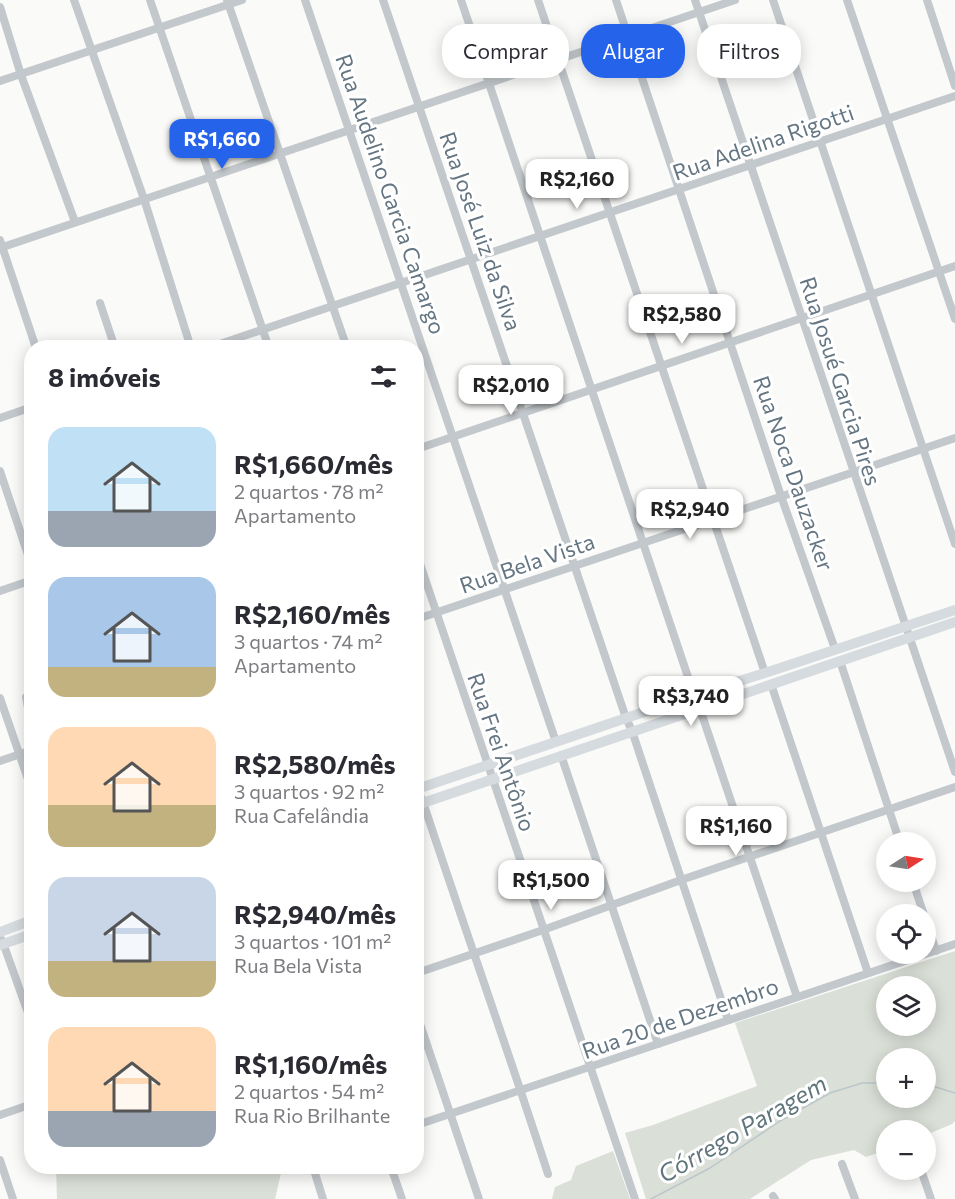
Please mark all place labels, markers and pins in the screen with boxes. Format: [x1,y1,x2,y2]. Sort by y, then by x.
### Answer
pin: R$1,660 [167,119,277,170]
pin: R$2,160 [522,159,632,210]
pin: R$2,580 [627,294,737,345]
pin: R$2,010 [456,365,566,416]
pin: R$2,940 [635,489,745,540]
pin: R$3,740 [636,676,746,727]
pin: R$1,160 [681,806,791,857]
pin: R$1,500 [496,860,606,911]

